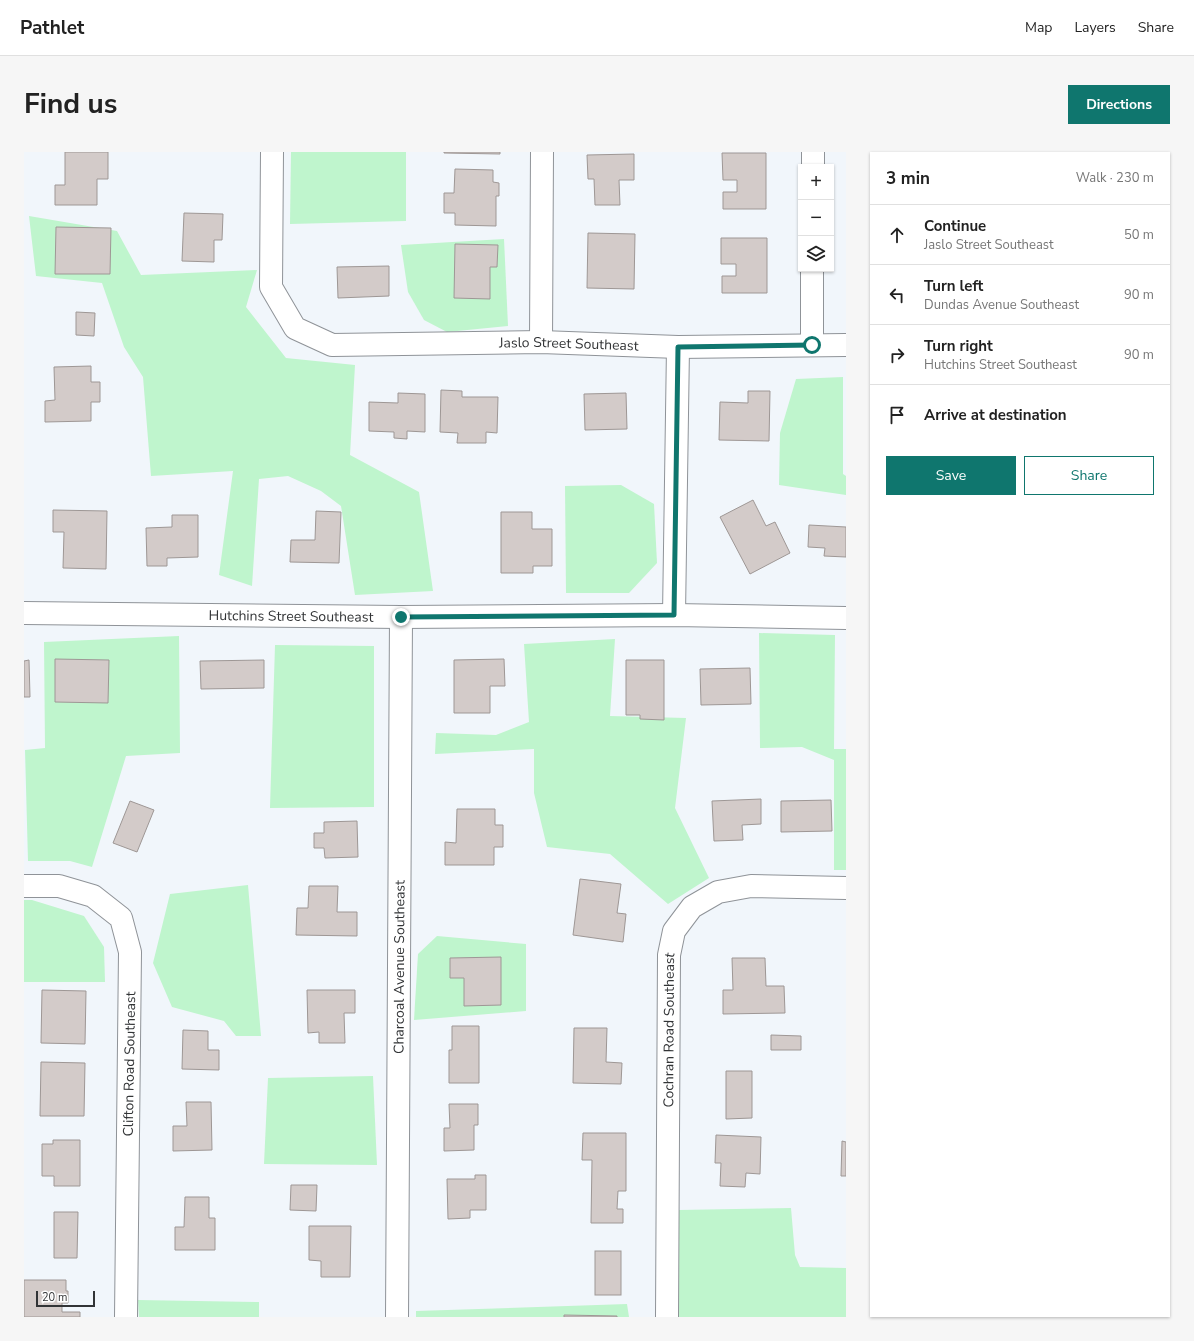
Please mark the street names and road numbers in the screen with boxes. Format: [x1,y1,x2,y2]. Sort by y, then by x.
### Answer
street label: Jaslo Street Southeast [498,333,639,356]
street label: Hutchins Street Southeast [208,606,374,627]
street label: Charcoal Avenue Southeast [390,880,409,1054]
street label: Cochran Road Southeast [659,951,679,1108]
street label: Clifton Road Southeast [119,991,140,1137]

